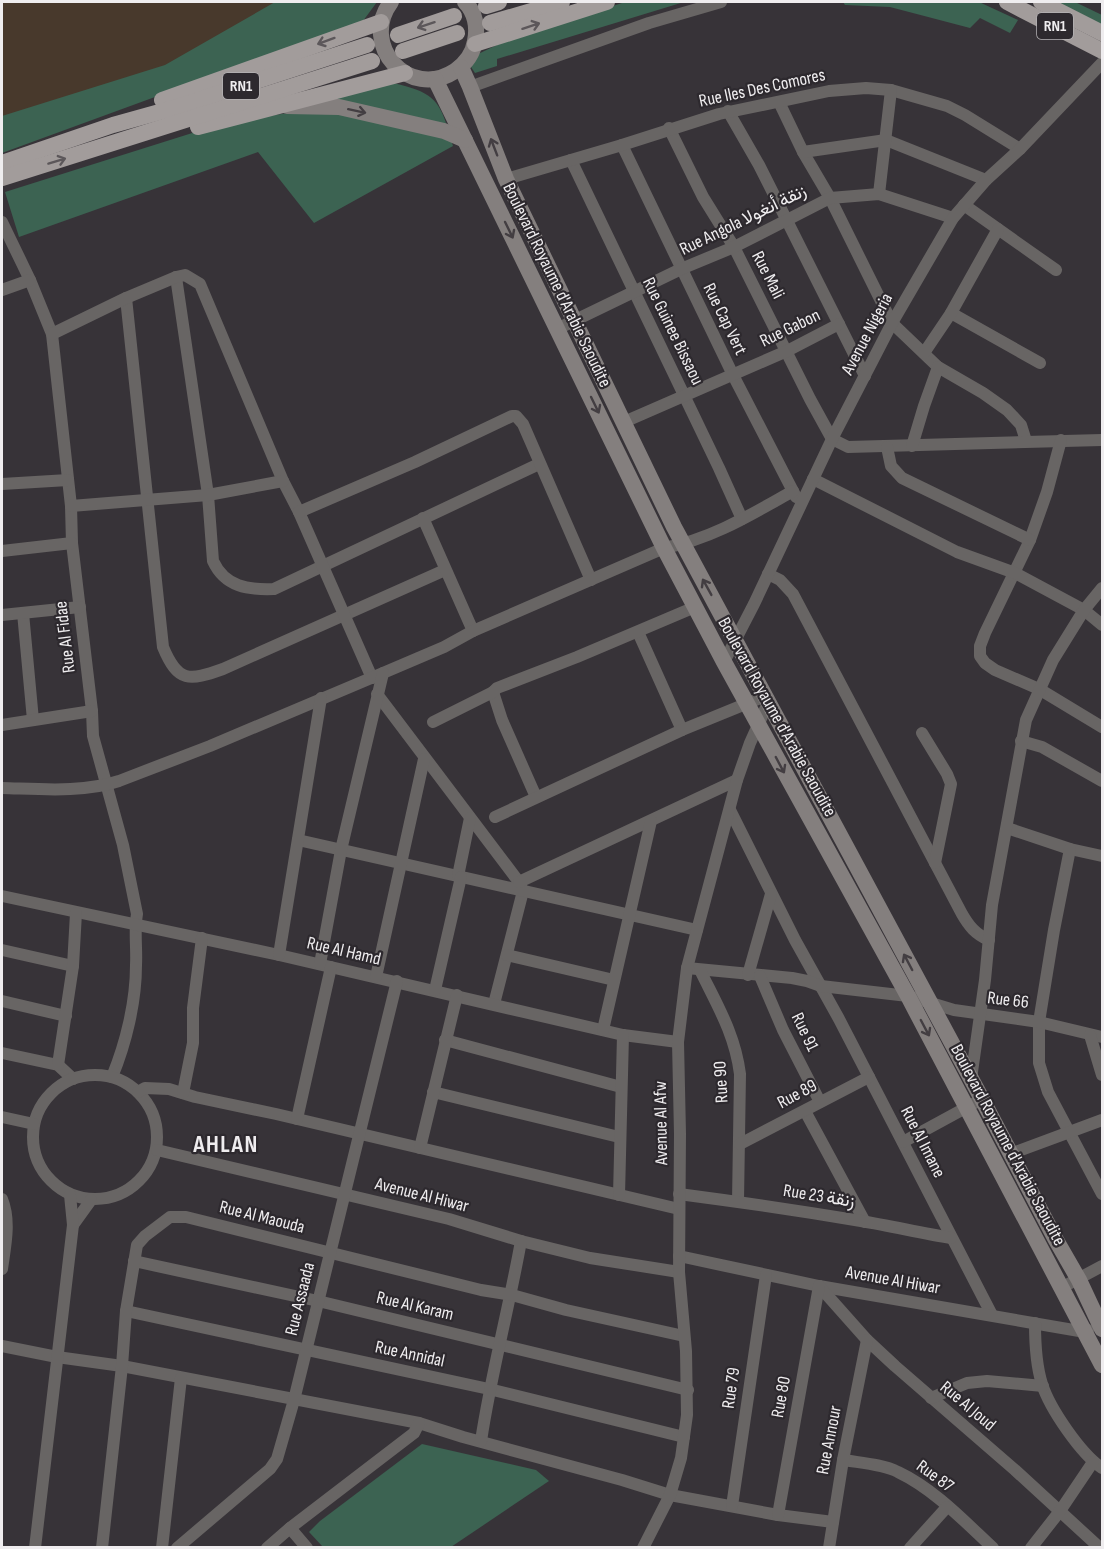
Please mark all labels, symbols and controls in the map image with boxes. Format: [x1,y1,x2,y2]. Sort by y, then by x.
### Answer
road number: RN1 [1037,13,1073,39]
one-way arrow [521,20,540,31]
one-way arrow [417,21,436,32]
one-way arrow [317,37,336,48]
street label: Rue Iles Des Comores [697,64,827,112]
road number: RN1 [223,73,259,99]
one-way arrow [347,106,367,117]
one-way arrow [488,138,499,157]
one-way arrow [47,154,66,165]
street label: Boulevard Royaume d'Arabie Saoudite [498,179,616,391]
street label: Rue Angola زنقة أنغولا [676,180,810,260]
one-way arrow [503,221,515,239]
street label: Rue Mali [747,248,789,302]
street label: Rue Guinee Bissaou [638,274,708,388]
street label: Rue Cap Vert [699,280,752,359]
street label: Avenue Nigeria [836,290,897,379]
street label: Rue Gabon [756,304,824,352]
one-way arrow [589,396,601,414]
one-way arrow [701,579,713,596]
street label: Rue Al Fidae [50,600,80,674]
street label: Boulevard Royaume d'Arabie Saoudite [713,614,841,820]
one-way arrow [774,756,786,773]
street label: Rue Al Hamd [305,932,383,970]
one-way arrow [902,953,914,971]
street label: Rue 66 [986,987,1030,1013]
street label: Rue 91 [787,1009,824,1055]
one-way arrow [919,1019,931,1036]
street label: Boulevard Royaume d'Arabie Saoudite [946,1041,1070,1249]
street label: Rue 90 [709,1061,733,1103]
street label: Rue 89 [774,1075,820,1113]
street label: Avenue Al Afw [650,1081,672,1166]
street label: Rue Al Imane [896,1103,950,1181]
district label: AHLAN [192,1130,259,1159]
street label: Avenue Al Hiwar [372,1173,471,1217]
street label: Rue 23 زنقة [782,1180,856,1212]
street label: Rue Al Maouda [217,1196,307,1238]
street label: Rue Assaada [281,1260,319,1338]
street label: Avenue Al Hiwar [843,1261,942,1299]
street label: Rue Al Karam [374,1287,456,1325]
street label: Rue Annidal [373,1336,447,1372]
street label: Rue 79 [718,1366,744,1410]
street label: Rue 80 [767,1375,795,1419]
street label: Rue Al Joud [936,1377,1000,1435]
street label: Rue Annour [812,1404,846,1476]
street label: Rue 87 [912,1455,958,1497]

